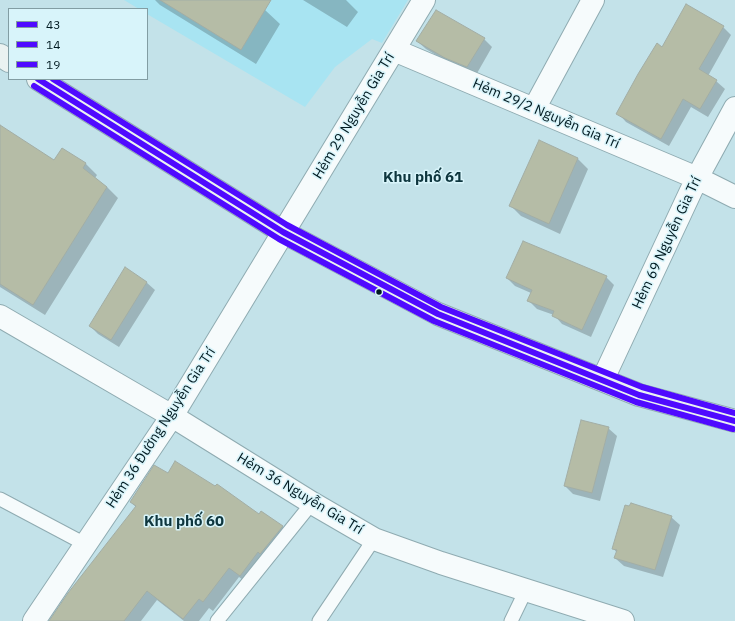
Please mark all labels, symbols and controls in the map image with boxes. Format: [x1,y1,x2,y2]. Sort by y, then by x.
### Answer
legend [8,8,148,80]
text: 43 [46,17,60,32]
text: 14 [46,37,60,52]
street label: Hẻm 29 Nguyễn Gia Trí [310,50,398,182]
text: 19 [46,57,60,72]
street label: Hẻm 29/2 Nguyễn Gia Trí [470,75,622,153]
district label: Khu phố 61 [383,169,463,187]
street label: Hẻm 69 Nguyễn Gia Trí [629,174,705,312]
unlabelled marker [374,287,384,297]
street label: Hẻm 36 Đường Nguyễn Gia Trí [103,345,219,511]
street label: Hẻm 36 Nguyễn Gia Trí [234,450,366,538]
district label: Khu phố 60 [144,513,224,531]

